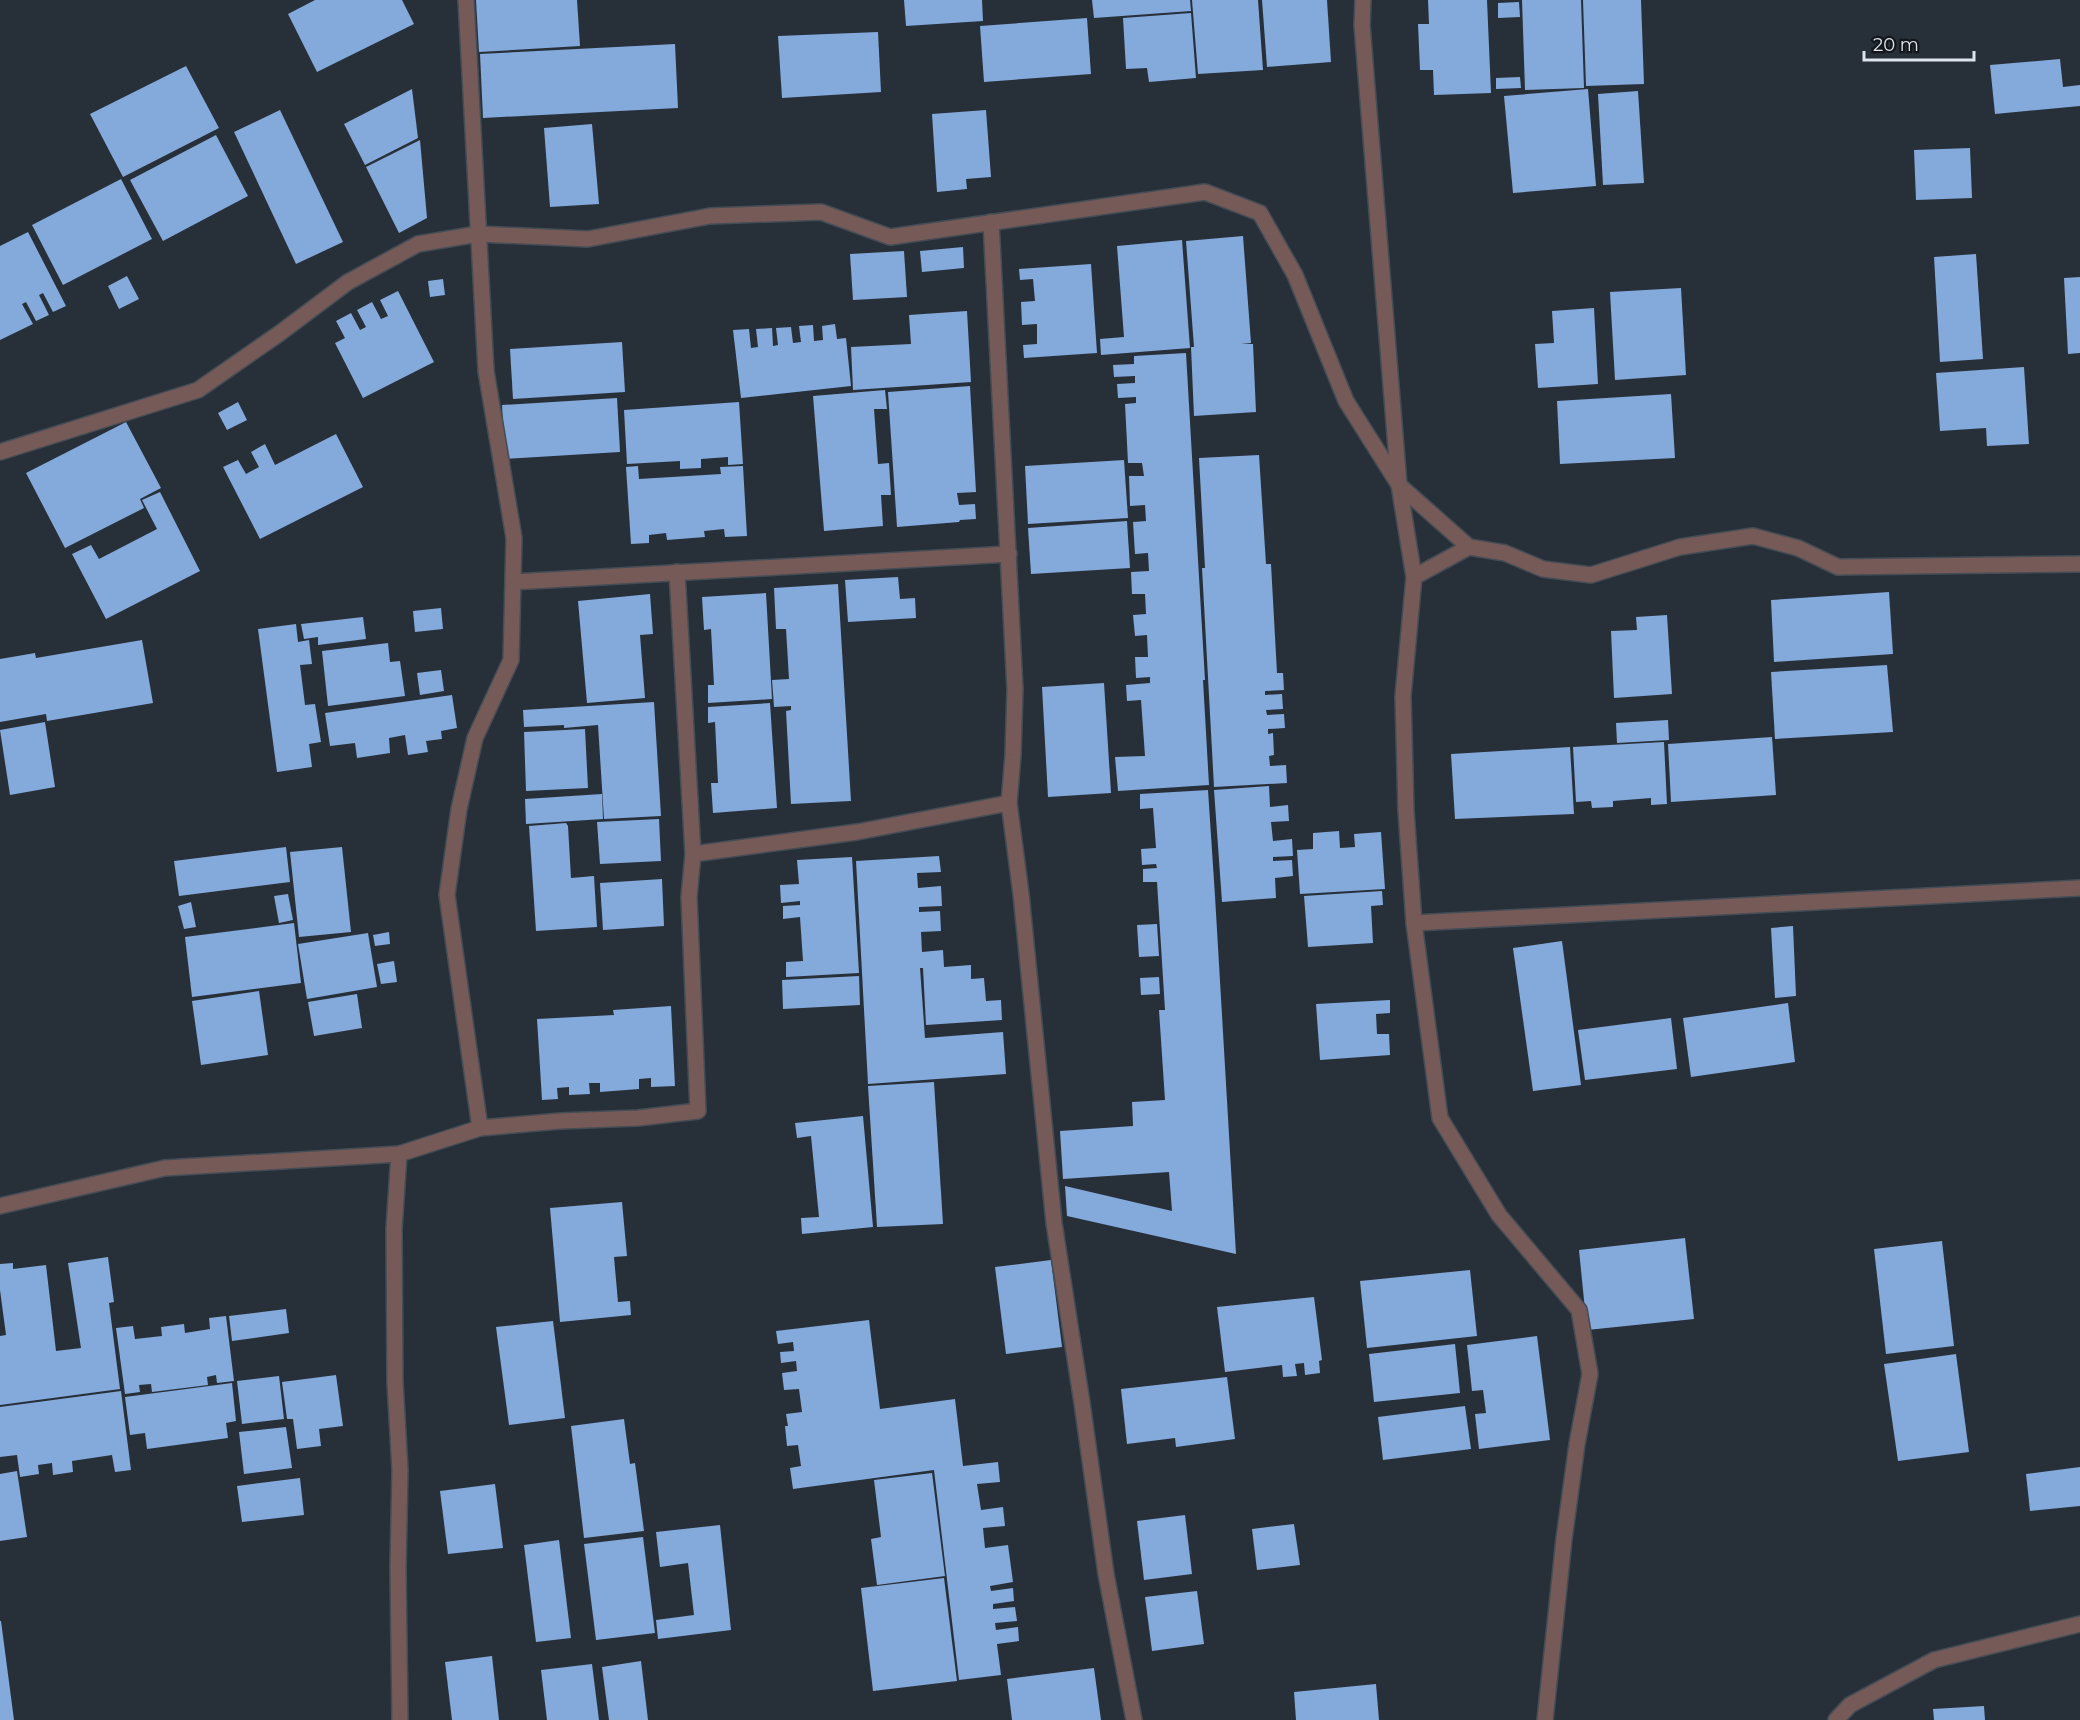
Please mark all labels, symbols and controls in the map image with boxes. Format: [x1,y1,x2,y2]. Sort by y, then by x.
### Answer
scale bar [1864,24,1974,62]
text: 20 m [1873,34,1919,56]

